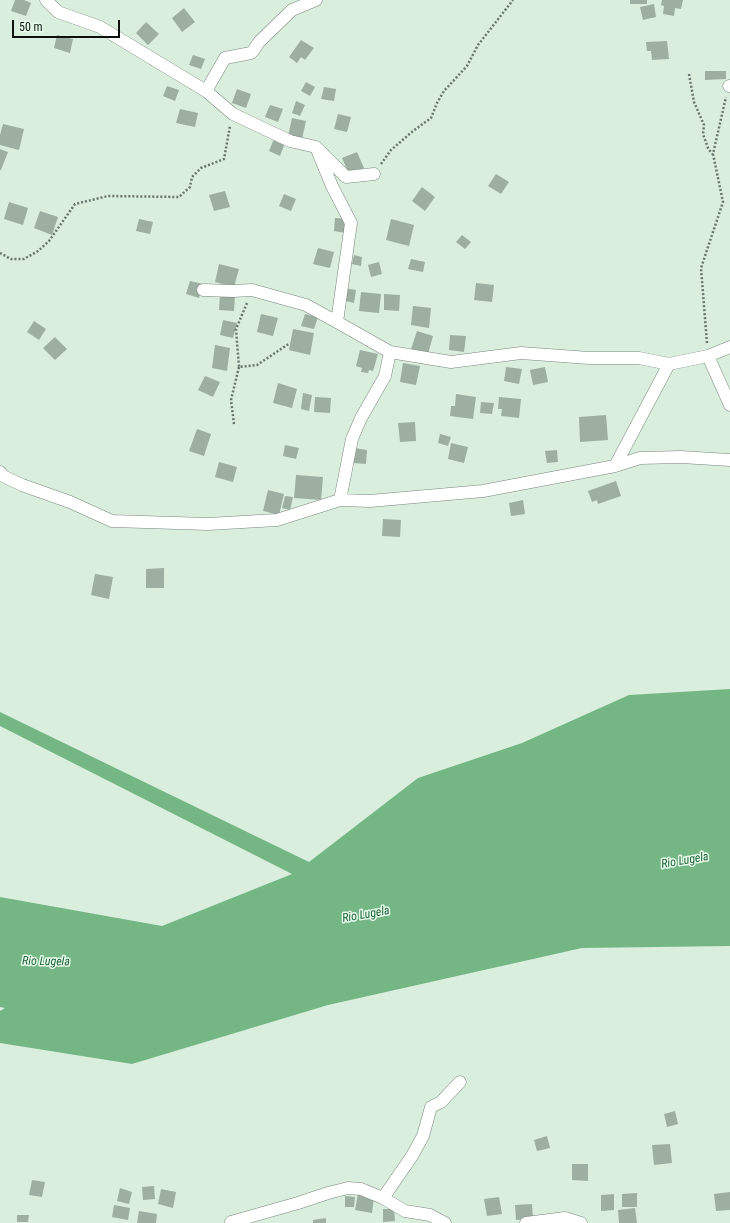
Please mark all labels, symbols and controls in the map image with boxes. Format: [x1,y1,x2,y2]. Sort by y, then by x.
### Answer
scale bar [14,12,122,38]
text: 50 m [19,20,43,34]
water label: Rio Lugela [660,850,710,872]
water label: Rio Lugela [341,904,391,926]
water label: Rio Lugela [22,954,70,970]

